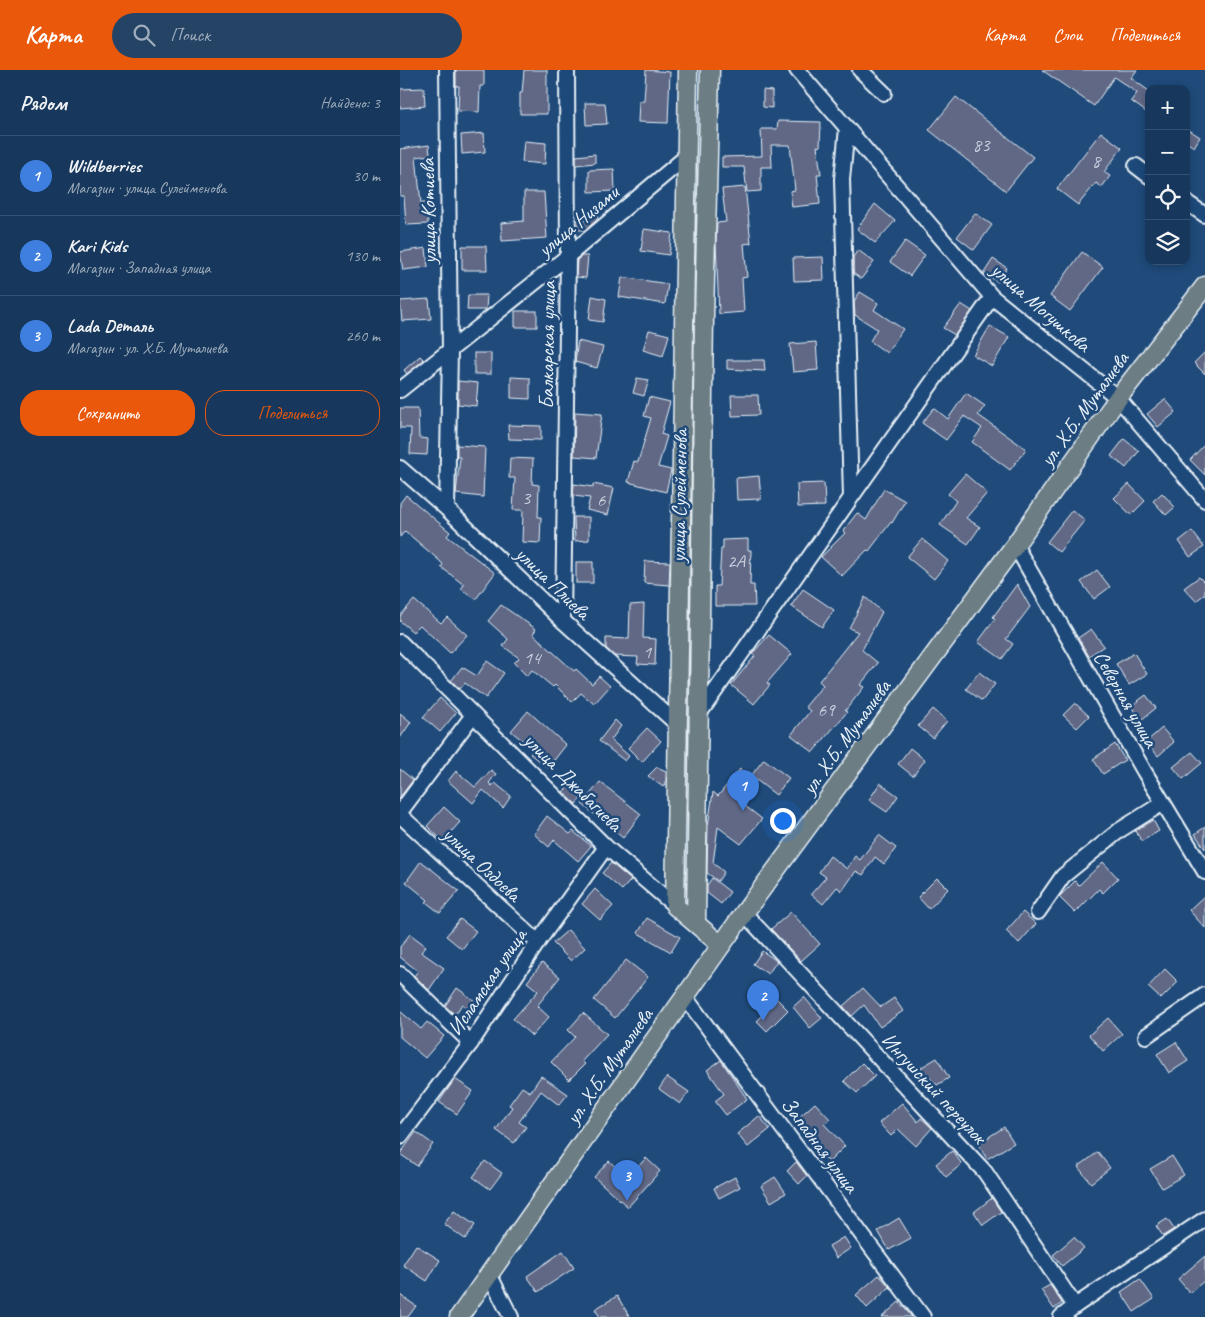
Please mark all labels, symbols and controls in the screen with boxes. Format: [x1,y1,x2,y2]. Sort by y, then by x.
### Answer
search box [112,13,462,58]
text: Карта [25,20,82,50]
icon: search [130,21,158,49]
text: Поиск [170,23,210,47]
text: Карта [984,24,1025,46]
text: Слои [1053,24,1082,46]
text: Поделиться [1110,24,1180,46]
map controls [1145,85,1190,265]
button: + [1145,85,1190,130]
text: Рядом [20,90,67,116]
text: Найдено: 3 [320,93,380,113]
button: − [1145,130,1190,175]
house number: 83 [972,133,991,157]
house number: 8 [1092,149,1103,173]
text: Wildberries [67,154,141,178]
street label: улица Котиева [414,156,442,266]
text: 1 [32,166,40,186]
text: 30 m [353,166,380,186]
button: locate [1145,175,1190,220]
text: Магазин · улица Сулейменова [67,178,226,198]
street label: улица Низами [531,178,626,264]
button: layers [1145,220,1190,265]
text: Kari Kids [67,234,127,258]
text: 2 [32,246,40,266]
text: 130 m [346,246,380,266]
street label: улица Могушкова [984,255,1098,359]
text: Магазин · Западная улица [67,258,211,278]
street label: Балкарская улица [533,279,561,409]
text: Lada Dеталь [67,314,153,338]
text: 3 [32,326,40,346]
text: 260 m [346,326,380,346]
text: Магазин · ул. Х.Б. Муталиева [67,338,227,358]
street label: ул. Х.Б. Муталиева [1033,345,1135,473]
button: Сохранить [20,390,195,436]
button: Поделиться [205,390,380,436]
street label: улица Сулейменова [665,427,693,565]
house number: 3 [522,486,532,510]
house number: 6 [597,488,607,512]
street label: улица Плиева [509,539,598,627]
house number: 2А [727,549,747,573]
house number: 1 [643,640,653,664]
house number: 14 [523,646,543,670]
street label: Северная улица [1088,646,1165,754]
street label: ул. Х.Б. Муталиева [795,673,897,801]
house number: 69 [817,698,836,722]
street label: улица Джабагиева [517,726,629,838]
pin: 1 [727,770,759,811]
your location [770,808,796,834]
street label: улица Оздоева [436,820,528,909]
street label: Исламская улица [442,922,534,1040]
pin: 2 [747,980,779,1021]
street label: ул. Х.Б. Муталиева [558,1002,659,1130]
street label: Ингушский переулок [876,1027,994,1151]
street label: Западная улица [776,1092,866,1199]
pin: 3 [611,1160,643,1201]

